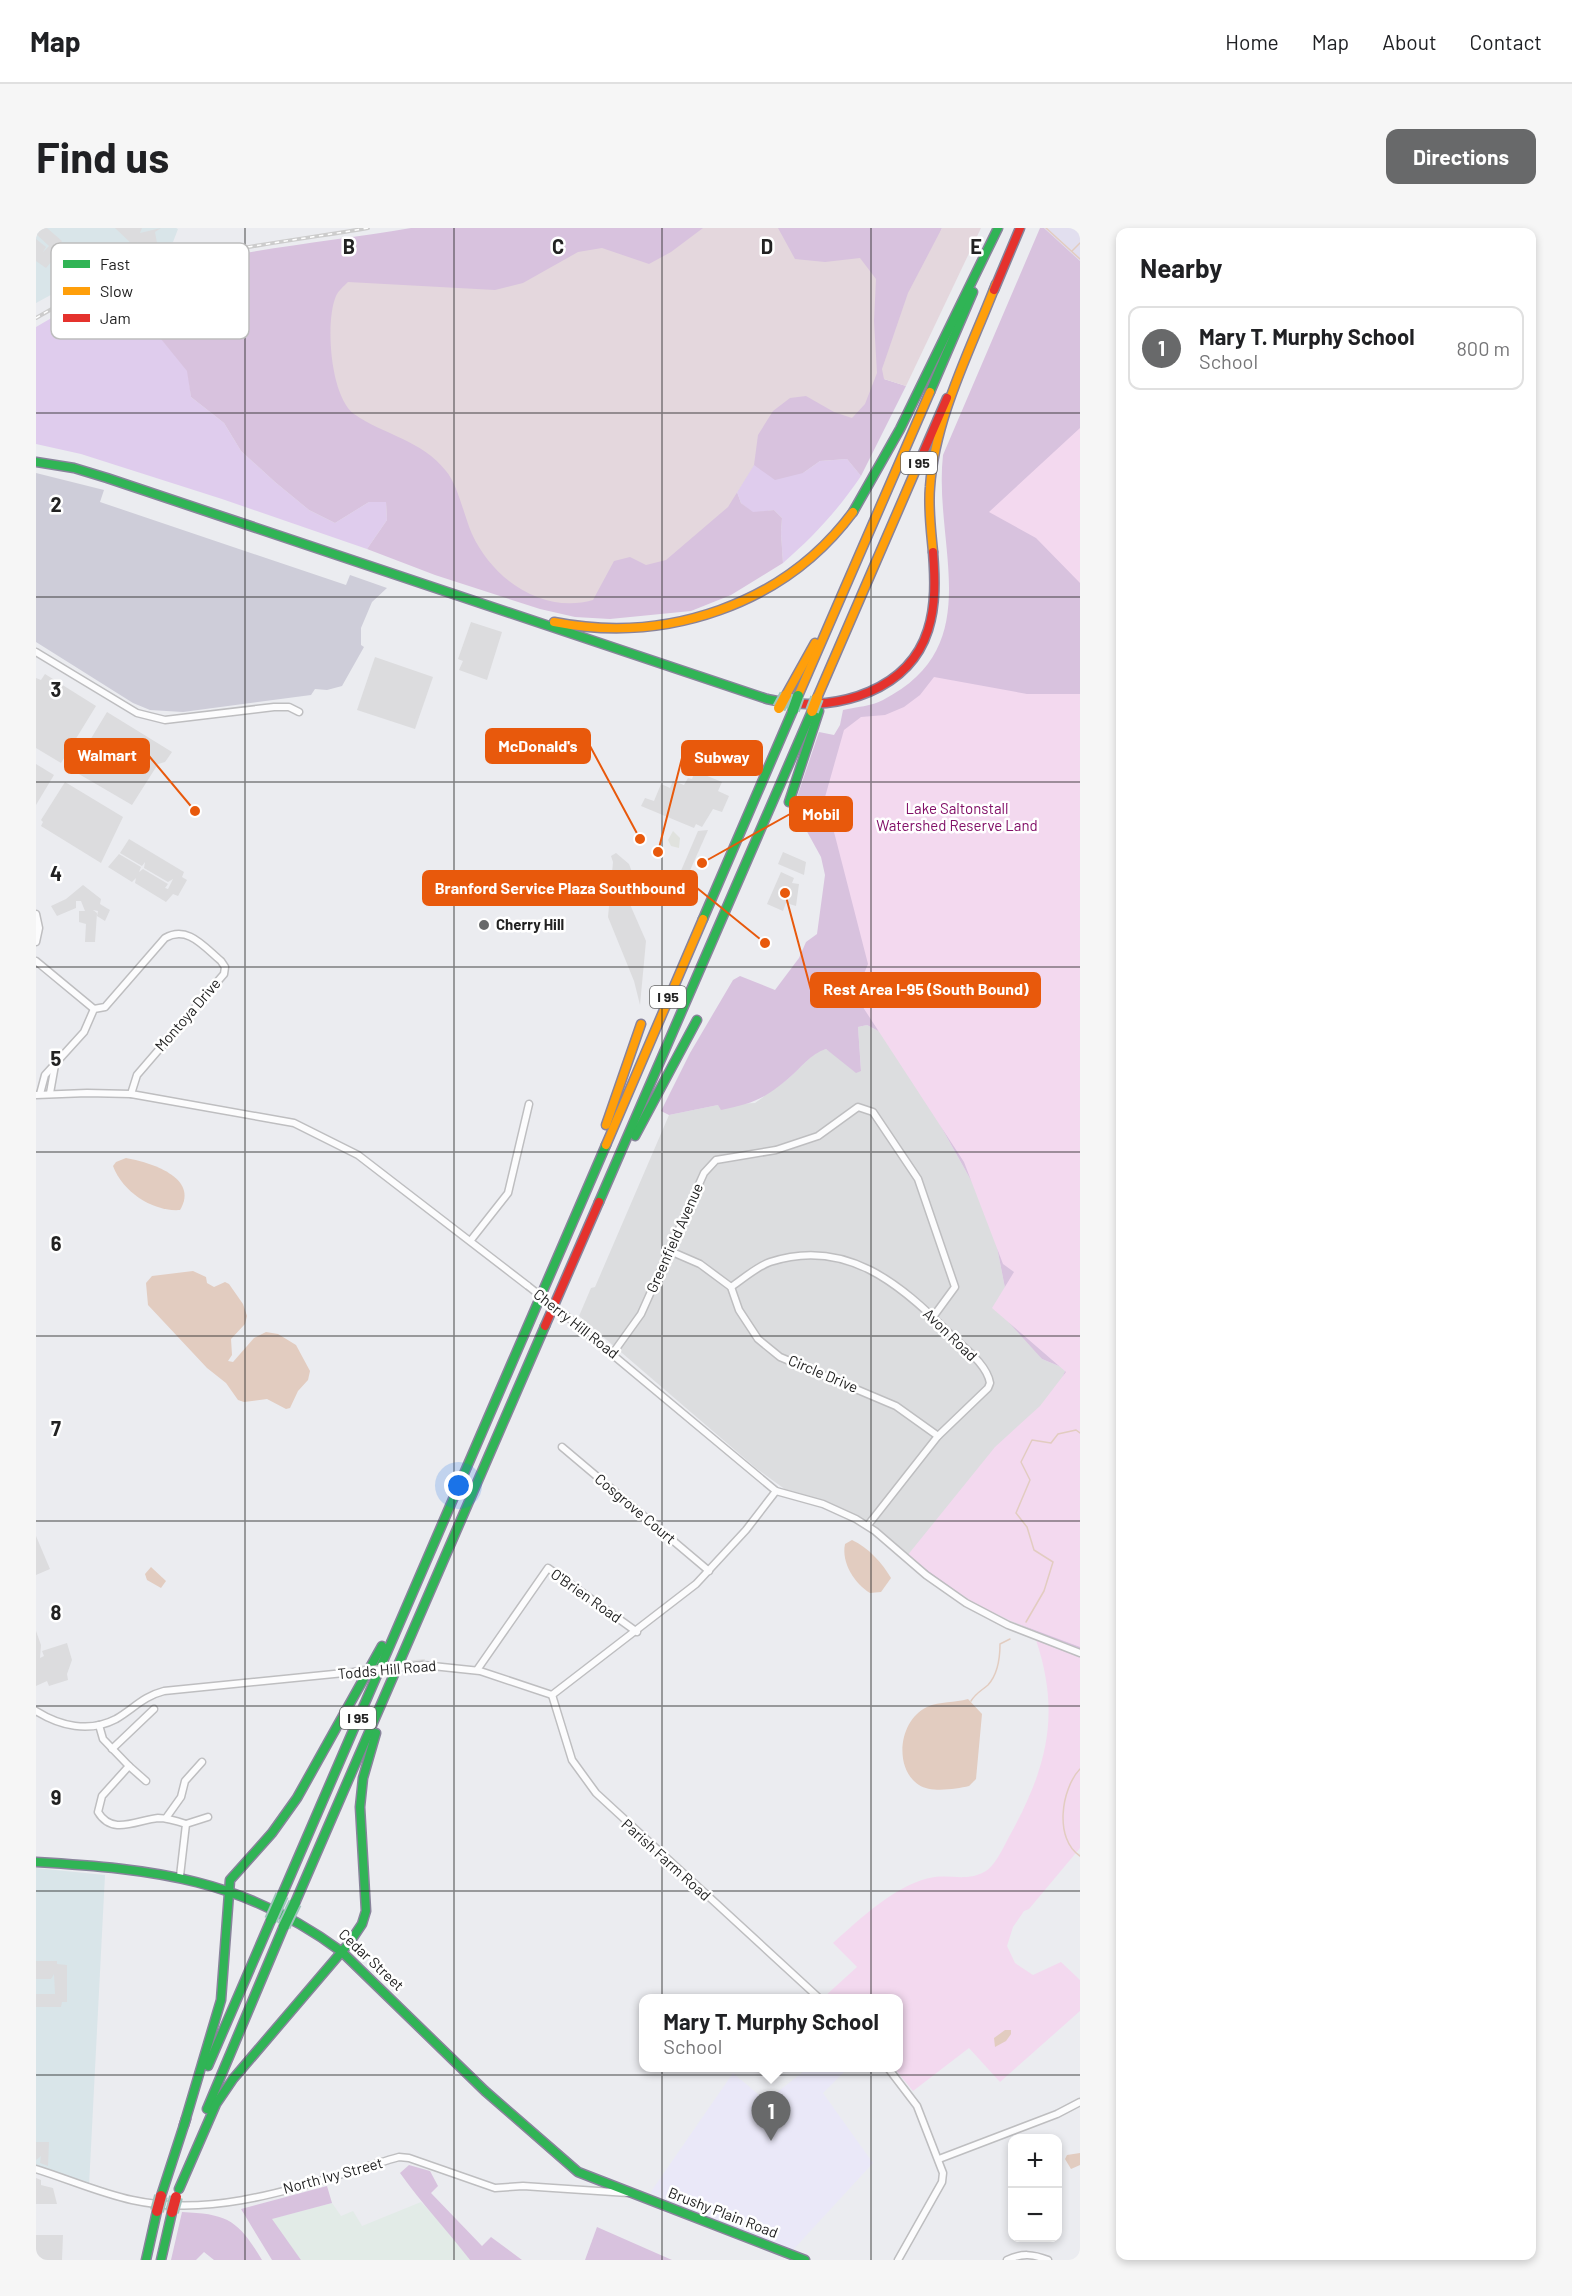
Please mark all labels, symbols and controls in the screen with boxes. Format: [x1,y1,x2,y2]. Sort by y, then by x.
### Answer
text: Map [30,24,81,58]
text: Home [1225,29,1279,54]
text: Map [1312,29,1349,54]
text: About [1382,29,1437,54]
text: Contact [1470,29,1542,54]
button: Directions [1386,129,1536,184]
text: Find us [36,131,169,181]
text: B [343,234,355,258]
text: C [552,234,564,258]
text: D [761,234,773,258]
text: E [970,234,982,258]
legend [51,243,249,339]
text: Nearby [1140,252,1222,283]
text: Fast [100,254,130,273]
text: Slow [100,281,133,300]
text: Jam [100,308,131,327]
text: Mary T. Murphy School [1199,323,1415,349]
text: 1 [1158,336,1165,360]
text: 800 m [1456,336,1510,360]
text: School [1199,349,1258,373]
road number: I 95 [901,452,937,474]
text: 2 [50,492,62,516]
text: 3 [51,677,61,701]
callout: McDonald's [486,729,590,763]
text: McDonald's [498,736,578,755]
callout: Walmart [65,739,149,773]
callout: Subway [682,741,762,775]
text: Walmart [77,745,137,764]
text: Subway [694,747,750,766]
callout: Mobil [790,797,852,831]
park label: Lake Saltonstall Watershed Reserve Land [876,799,1038,834]
text: Mobil [802,804,840,823]
text: 4 [50,861,62,885]
callout: Branford Service Plaza Southbound [423,871,697,905]
text: Branford Service Plaza Southbound [435,878,685,897]
place label: Cherry Hill [496,915,564,933]
marker: Cherry Hill [477,918,491,932]
callout: Rest Area I-95 (South Bound) [811,973,1040,1007]
street label: Montoya Drive [151,974,224,1055]
text: Rest Area I-95 (South Bound) [823,979,1029,998]
road number: I 95 [650,986,686,1008]
text: 5 [51,1046,62,1070]
street label: Greenfield Avenue [642,1180,706,1295]
text: 6 [51,1231,62,1255]
street label: Cherry Hill Road [530,1284,623,1362]
street label: Avon Road [920,1304,981,1364]
street label: Circle Drive [786,1350,861,1396]
text: 7 [51,1416,61,1440]
street label: Cosgrove Court [592,1469,680,1547]
your location [444,1471,473,1500]
street label: O'Brien Road [548,1564,625,1626]
text: 8 [51,1600,62,1624]
street label: Todds Hill Road [337,1656,437,1682]
road number: I 95 [340,1707,376,1729]
text: 9 [51,1785,61,1809]
street label: Parish Farm Road [618,1814,715,1904]
street label: Cedar Street [335,1925,408,1994]
popup [639,1994,903,2072]
text: Mary T. Murphy School [663,2008,879,2034]
text: School [663,2034,722,2058]
pin: 1 [752,2092,790,2141]
map controls [1008,2134,1062,2242]
button: + [1008,2134,1062,2188]
street label: North Ivy Street [281,2153,385,2197]
street label: Brushy Plain Road [666,2183,781,2241]
button: − [1008,2188,1062,2242]

